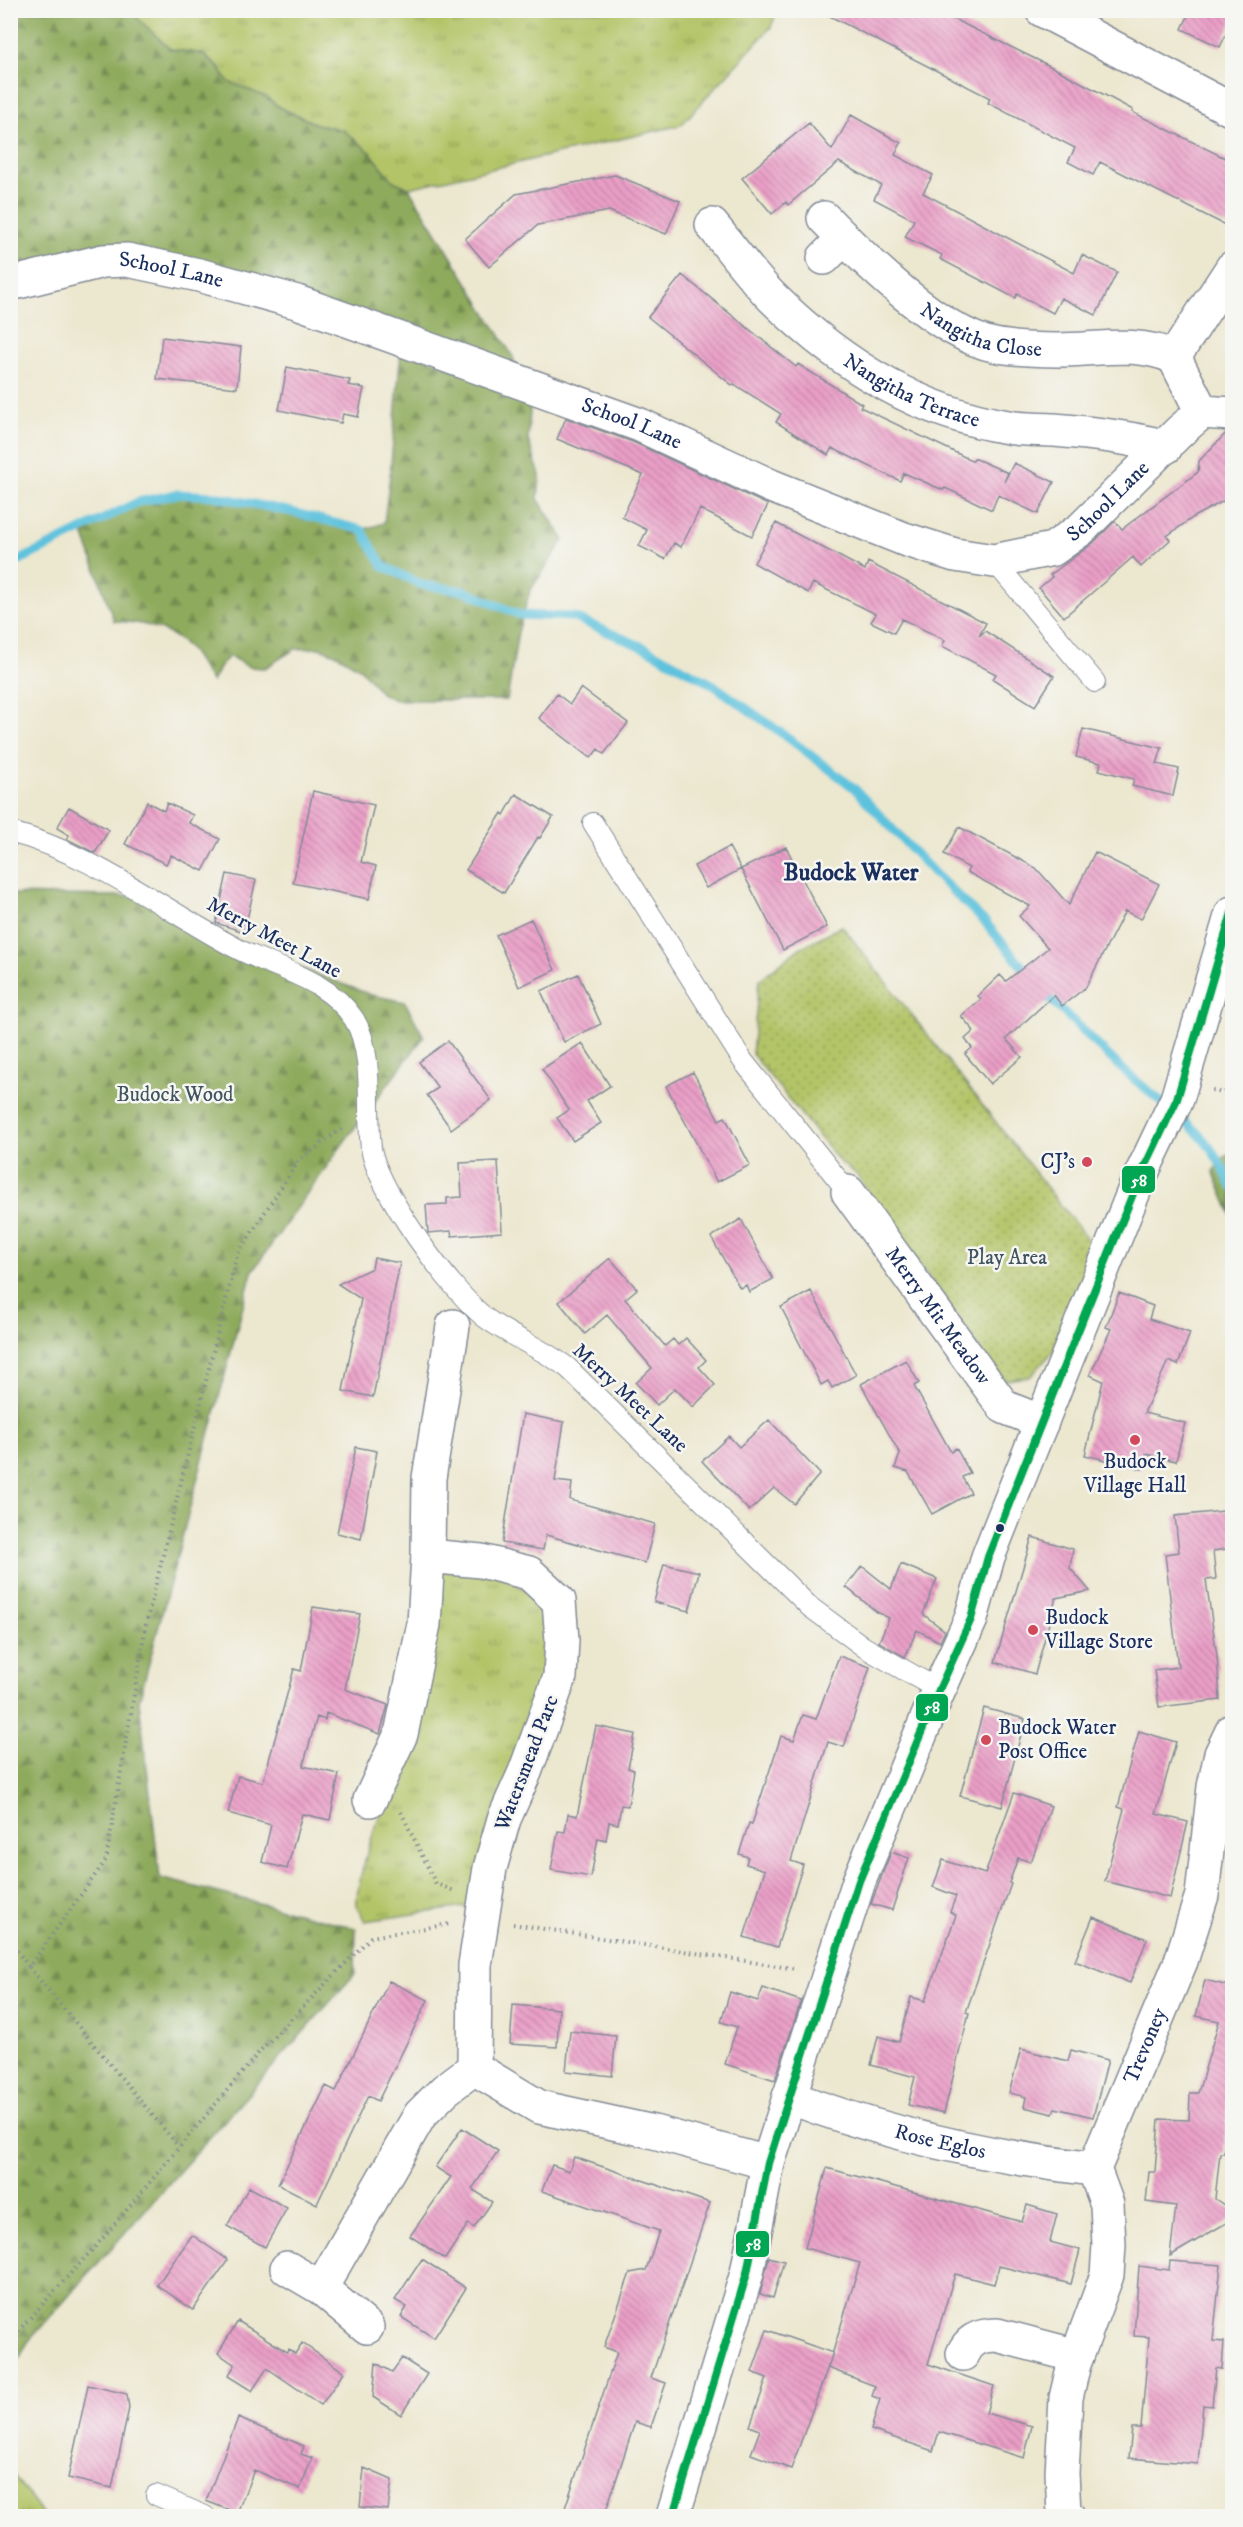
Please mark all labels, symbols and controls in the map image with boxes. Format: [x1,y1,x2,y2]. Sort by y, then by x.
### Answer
street label: School Lane [119,247,226,294]
street label: Nangitha Close [915,297,1043,363]
street label: Nangitha Terrace [838,348,983,434]
street label: School Lane [578,392,686,456]
street label: School Lane [1062,455,1155,548]
district label: Budock Water [783,858,920,888]
street label: Merry Meet Lane [202,892,346,985]
park label: Budock Wood [116,1082,234,1108]
place label: CJ's [1040,1149,1075,1175]
marker: CJ's [1080,1155,1094,1169]
line badge: 58 [1121,1165,1156,1194]
text: 58 [1130,1171,1147,1191]
street label: Merry Mit Meadow [879,1242,997,1390]
park label: Play Area [967,1245,1047,1271]
street label: Merry Meet Lane [567,1338,694,1458]
marker: Budock Village Hall [1128,1433,1142,1447]
place label: Budock Village Hall [1083,1449,1187,1499]
unlabelled marker [994,1522,1006,1534]
place label: Budock Village Store [1044,1605,1153,1655]
marker: Budock Village Store [1026,1623,1040,1637]
street label: Watersmead Parc [489,1691,565,1836]
line badge: 58 [915,1693,949,1722]
text: 58 [923,1698,940,1718]
place label: Budock Water Post Office [998,1715,1116,1765]
marker: Budock Water Post Office [979,1733,993,1747]
street label: Trevoney [1118,2003,1173,2087]
street label: Rose Eglos [892,2119,988,2165]
line badge: 58 [735,2230,770,2258]
text: 58 [744,2235,761,2255]

